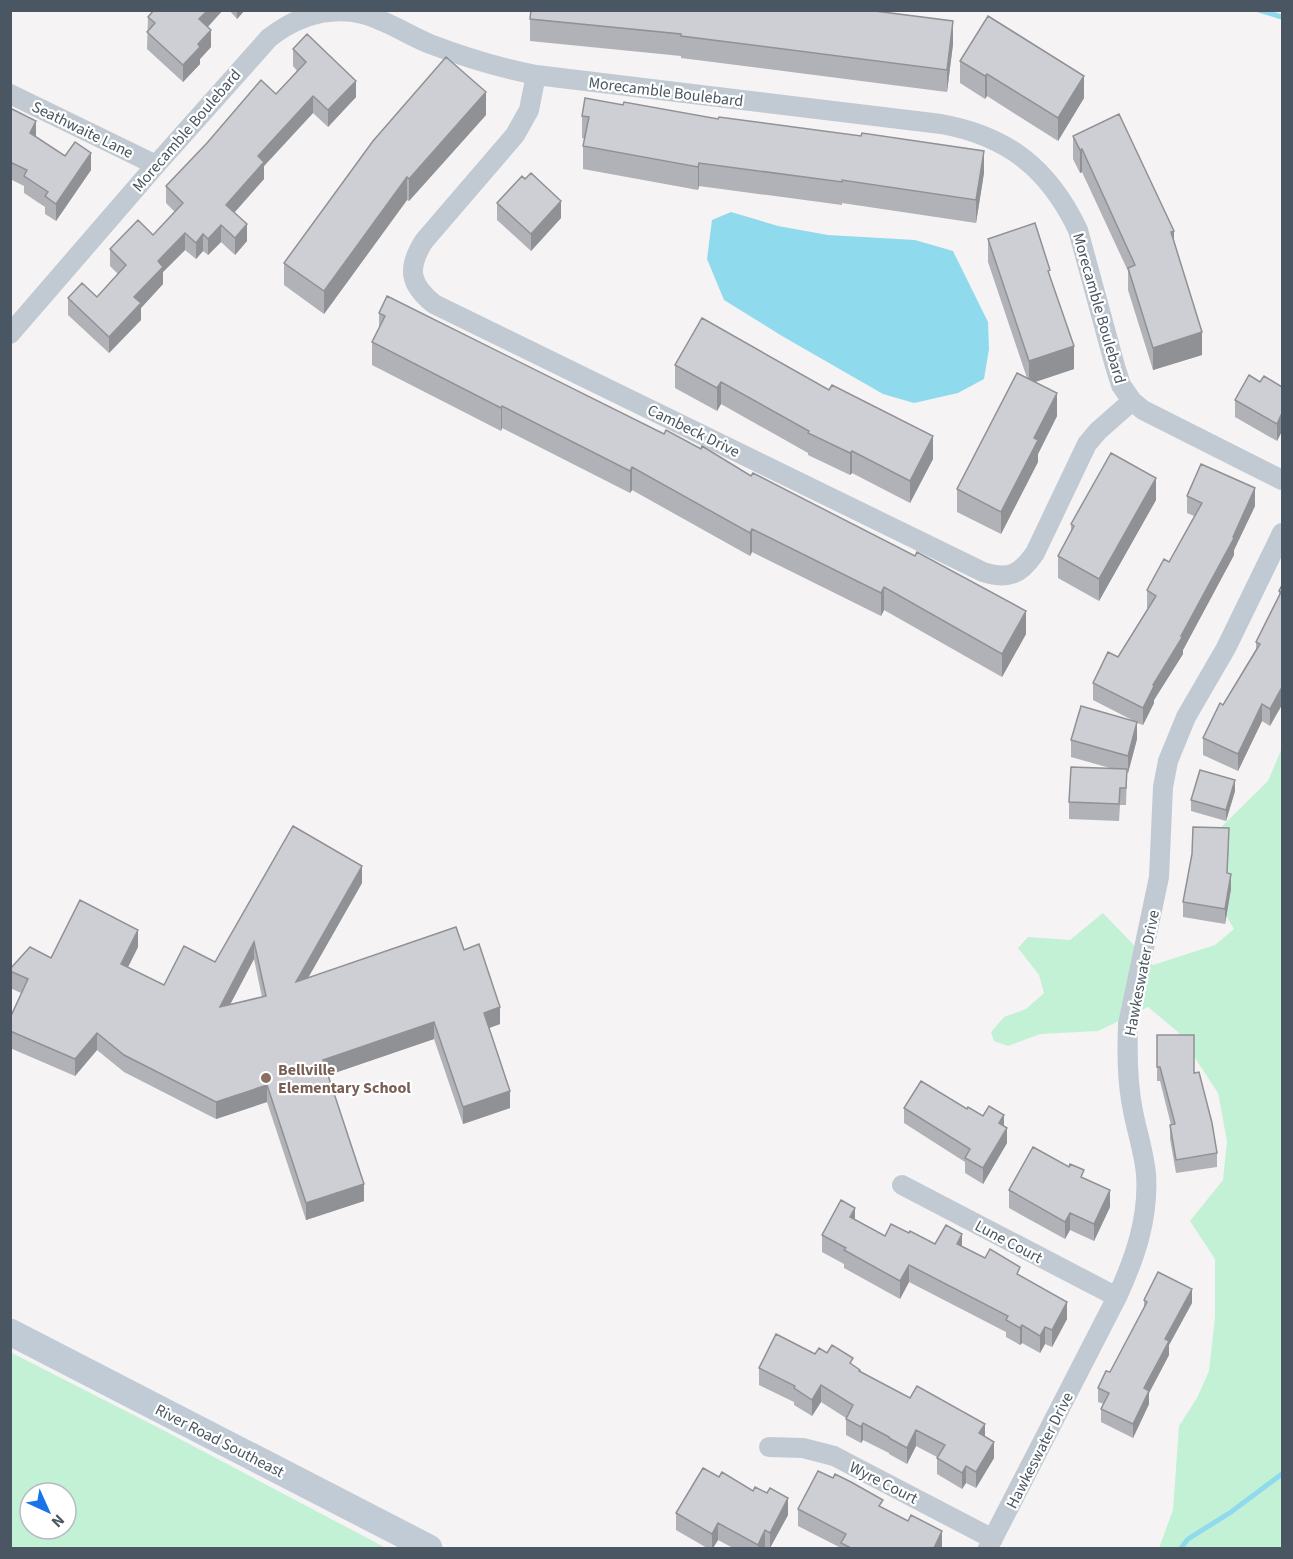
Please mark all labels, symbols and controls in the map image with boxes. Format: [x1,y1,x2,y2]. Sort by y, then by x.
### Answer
street label: Morecamble Boulebard [127,65,246,197]
street label: Morecamble Boulebard [587,72,745,112]
street label: Seathwaite Lane [28,96,137,164]
street label: Morecamble Boulebard [1067,230,1131,386]
street label: Cambeck Drive [644,399,744,463]
street label: Hawkeswater Drive [1119,908,1165,1038]
place label: Bellville Elementary School [278,1059,411,1099]
marker: Bellville Elementary School [259,1071,273,1085]
street label: Lune Court [971,1215,1047,1269]
street label: Hawkeswater Drive [1001,1388,1079,1512]
street label: River Road Southeast [151,1399,288,1483]
street label: Wyre Court [846,1456,922,1510]
north arrow [18,1481,78,1541]
text: N [46,1509,69,1532]

